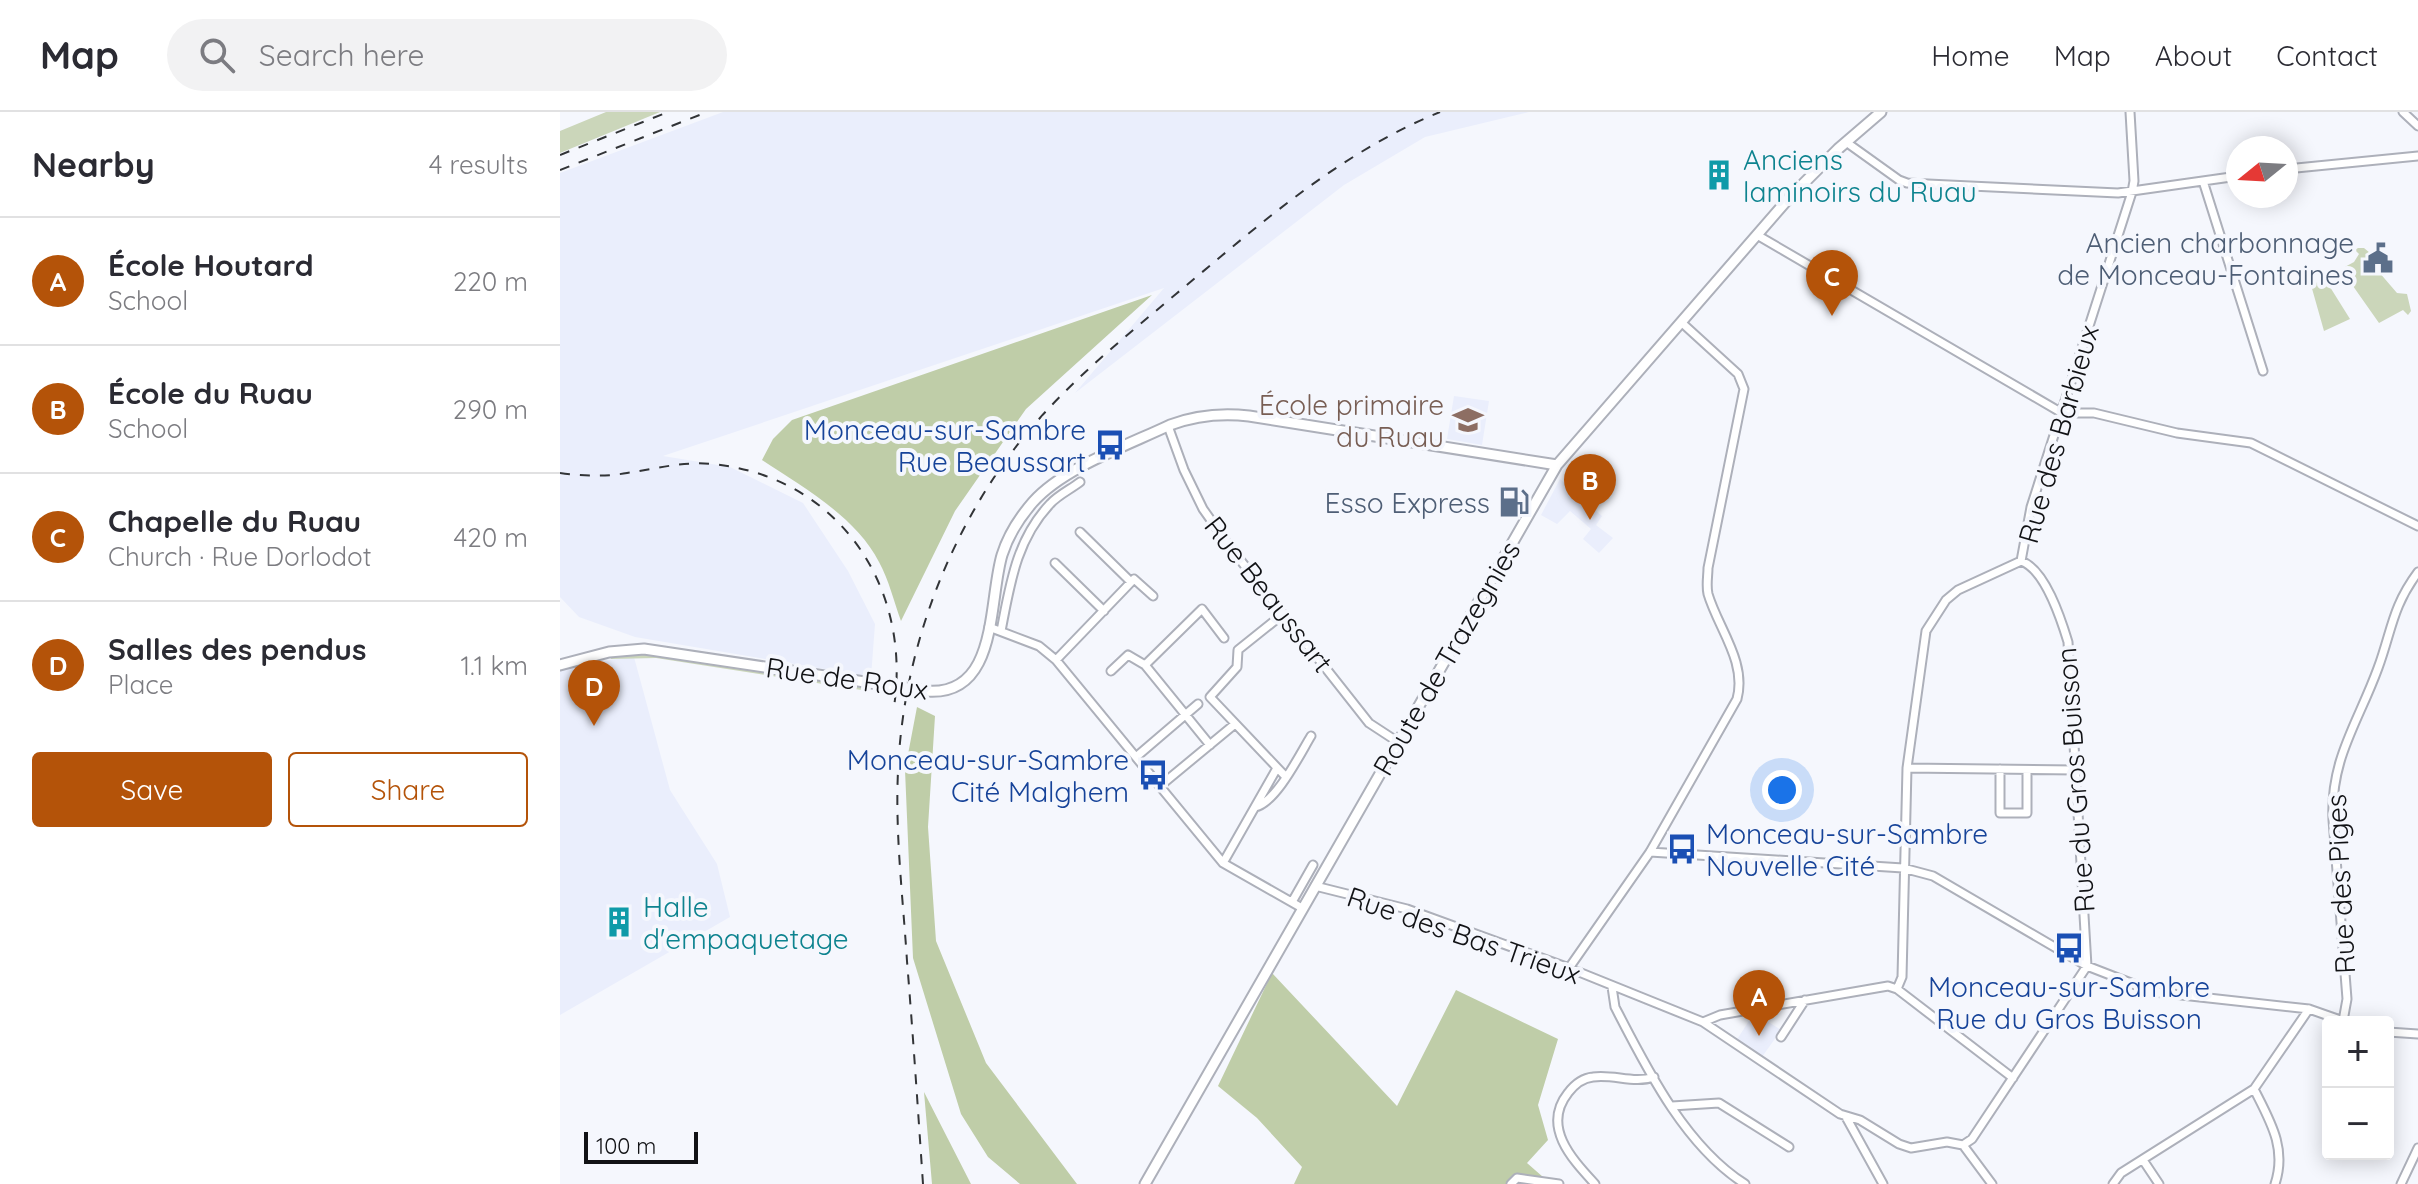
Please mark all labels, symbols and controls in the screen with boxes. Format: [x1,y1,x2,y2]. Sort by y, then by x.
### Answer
search box [167,19,727,91]
text: Map [40,31,119,79]
icon: search [195,33,239,77]
text: Search here [259,36,424,74]
text: Home [1931,38,2010,73]
text: Map [2054,38,2111,73]
text: About [2155,38,2232,73]
text: Contact [2276,38,2378,73]
north arrow [2226,136,2298,208]
place label: Anciens laminoirs du Ruau [1743,142,1977,209]
text: Nearby [32,143,155,186]
text: 4 results [429,148,528,181]
building icon: Anciens laminoirs du Ruau [1702,158,1736,192]
place label: Ancien charbonnage de Monceau-Fontaines [2057,225,2354,292]
public building icon: Ancien charbonnage de Monceau-Fontaines [2361,241,2395,275]
text: École Houtard [108,246,314,284]
pin: C [1806,250,1858,316]
text: A [50,265,66,298]
text: 220 m [453,265,528,298]
text: School [108,284,188,317]
street label: Rue des Barbieux [2010,321,2106,547]
text: École du Ruau [108,374,313,412]
place label: École primaire du Ruau [1259,387,1444,454]
text: B [49,393,67,426]
text: 290 m [453,393,528,426]
school or university icon: École primaire du Ruau [1451,403,1485,437]
text: School [108,412,188,445]
place label: Monceau-sur-Sambre Rue Beaussart [804,412,1086,479]
bus stop icon: Monceau-sur-Sambre Rue Beaussart [1093,428,1127,462]
pin: B [1564,454,1616,520]
place label: Esso Express [1325,485,1490,520]
fuel station icon: Esso Express [1497,485,1531,519]
text: Chapelle du Ruau [108,502,361,540]
street label: Rue Beaussart [1197,509,1341,679]
text: C [50,521,66,554]
text: 420 m [454,521,528,554]
street label: Route de Trazegnies [1365,535,1527,781]
text: Church · Rue Dorlodot [108,540,372,573]
text: Salles des pendus [108,630,366,668]
street label: Rue du Gros Buisson [2048,646,2102,914]
text: D [49,649,67,682]
text: 1.1 km [460,649,528,682]
street label: Rue de Roux [764,649,930,707]
pin: D [568,660,620,726]
text: Place [108,668,173,701]
place label: Monceau-sur-Sambre Cité Malghem [847,742,1129,809]
button: Save [32,752,272,827]
button: Share [288,752,528,827]
bus stop icon: Monceau-sur-Sambre Cité Malghem [1136,758,1170,792]
your location [1762,770,1802,810]
street label: Rue des Piges [2318,793,2362,975]
place label: Monceau-sur-Sambre Nouvelle Cité [1706,816,1988,883]
bus stop icon: Monceau-sur-Sambre Nouvelle Cité [1665,832,1699,866]
street label: Rue des Bas Trieux [1343,879,1585,991]
place label: Halle d'empaquetage [643,889,849,956]
building icon: Halle d'empaquetage [602,905,636,939]
bus stop icon: Monceau-sur-Sambre Rue du Gros Buisson [2052,931,2086,965]
place label: Monceau-sur-Sambre Rue du Gros Buisson [1928,969,2210,1036]
pin: A [1733,970,1785,1036]
map controls [2322,1016,2394,1160]
button: + [2322,1016,2394,1088]
button: − [2322,1088,2394,1160]
scale bar [584,1128,698,1164]
text: 100 m [596,1132,656,1160]

